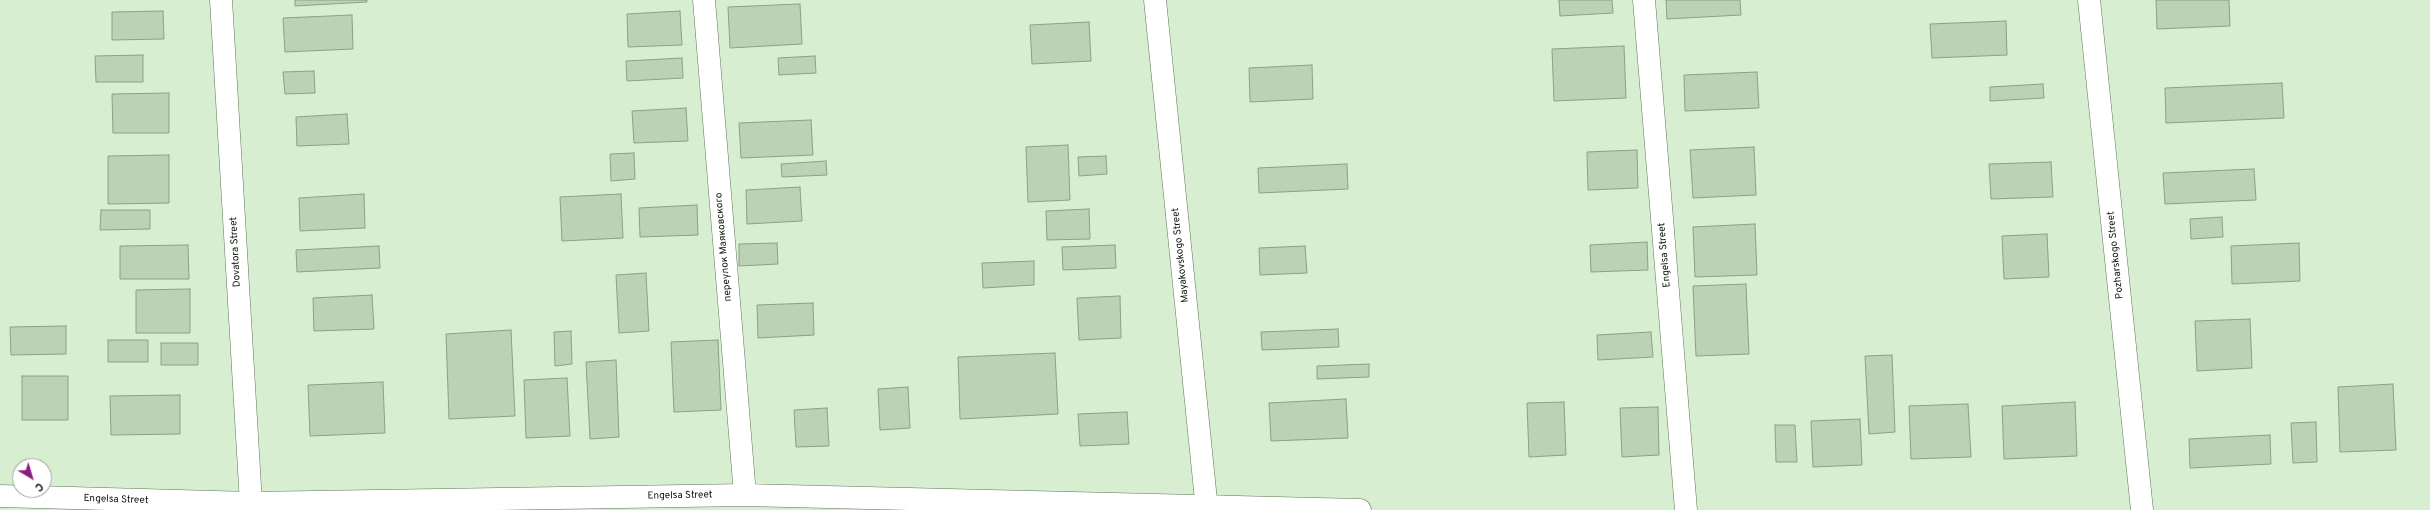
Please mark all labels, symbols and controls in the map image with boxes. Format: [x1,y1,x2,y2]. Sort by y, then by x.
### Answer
street label: переулок Маяковского [713,192,735,302]
street label: Mayakovskogo Street [1170,207,1192,303]
street label: Pozharskogo Street [2105,211,2127,299]
street label: Dovatora Street [228,217,244,287]
street label: Engelsa Street [1656,222,1674,288]
north arrow [12,458,52,498]
text: С [32,479,46,494]
street label: Engelsa Street [647,489,713,503]
street label: Engelsa Street [83,493,149,507]

